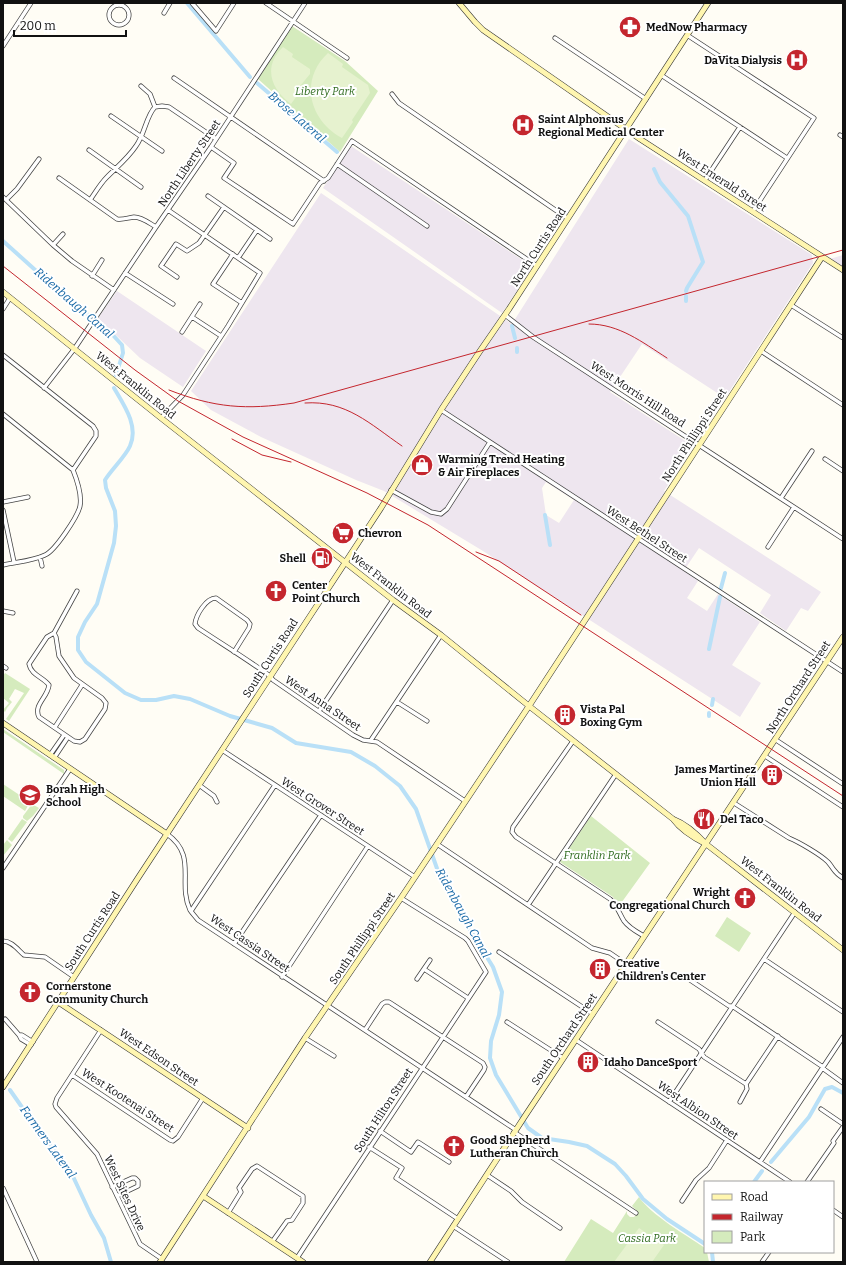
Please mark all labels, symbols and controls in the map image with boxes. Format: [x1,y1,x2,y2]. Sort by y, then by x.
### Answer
scale bar [14,12,126,38]
pharmacy icon: MedNow Pharmacy [617,14,643,40]
text: 200 m [20,19,56,33]
place label: MedNow Pharmacy [646,21,748,34]
hospital icon: DaVita Dialysis [784,47,810,73]
place label: DaVita Dialysis [704,54,783,67]
park label: Liberty Park [295,85,356,98]
water label: Brose Lateral [266,88,328,146]
hospital icon: Saint Alphonsus Regional Medical Center [510,112,536,138]
place label: Saint Alphonsus Regional Medical Center [538,113,665,139]
street label: North Liberty Street [156,117,223,209]
street label: West Emerald Street [674,146,769,214]
street label: North Curtis Road [508,205,569,289]
water label: Ridenbaugh Canal [32,265,116,341]
street label: West Franklin Road [93,349,179,422]
street label: West Morris Hill Road [588,359,688,430]
street label: North Phillippi Street [659,386,729,484]
shop icon: Warming Trend Heating & Air Fireplaces [409,452,435,478]
place label: Warming Trend Heating & Air Fireplaces [438,453,565,479]
street label: West Bethel Street [604,503,690,565]
supermarket icon: Chevron [330,520,356,546]
place label: Chevron [358,527,402,540]
fuel station icon: Shell [309,545,335,571]
street label: West Franklin Road [348,550,434,621]
place label: Shell [280,552,307,565]
church icon: Center Point Church [263,578,289,604]
place label: Center Point Church [292,579,360,605]
street label: South Curtis Road [240,616,301,700]
street label: North Orchard Street [764,638,833,736]
street label: West Anna Street [282,673,363,734]
building icon: Vista Pal Boxing Gym [552,702,578,728]
place label: Vista Pal Boxing Gym [580,703,643,729]
building icon: James Martinez Union Hall [759,762,785,788]
place label: James Martinez Union Hall [674,763,757,789]
street label: West Grover Street [279,775,367,838]
school or university icon: Borah High School [17,782,43,808]
place label: Borah High School [46,783,105,809]
restaurant icon: Del Taco [691,806,717,832]
place label: Del Taco [720,813,764,826]
park label: Franklin Park [564,849,631,862]
street label: West Franklin Road [738,854,824,925]
water label: Ridenbaugh Canal [433,866,493,960]
church icon: Wright Congregational Church [732,885,758,911]
place label: Wright Congregational Church [609,886,731,912]
street label: South Curtis Road [62,889,123,973]
street label: South Phillippi Street [327,890,398,987]
street label: West Cassia Street [207,912,292,975]
building icon: Creative Children's Center [587,956,613,982]
place label: Creative Children's Center [616,957,706,983]
church icon: Cornerstone Community Church [17,979,43,1005]
place label: Cornerstone Community Church [46,980,148,1006]
street label: South Orchard Street [529,991,600,1088]
street label: West Edson Street [117,1026,201,1089]
building icon: Idaho DanceSport [575,1049,601,1075]
place label: Idaho DanceSport [604,1056,698,1069]
street label: West Kootenai Street [79,1066,176,1135]
street label: South Hilton Street [351,1066,416,1155]
street label: West Albion Street [655,1078,741,1142]
water label: Farmers Lateral [17,1103,79,1181]
church icon: Good Shepherd Lutheran Church [441,1133,467,1159]
place label: Good Shepherd Lutheran Church [470,1134,559,1160]
street label: West Sites Drive [101,1153,148,1233]
legend [704,1181,834,1253]
text: Road [740,1190,768,1204]
text: Railway [740,1210,784,1224]
text: Park [740,1230,766,1244]
park label: Cassia Park [618,1232,677,1245]

